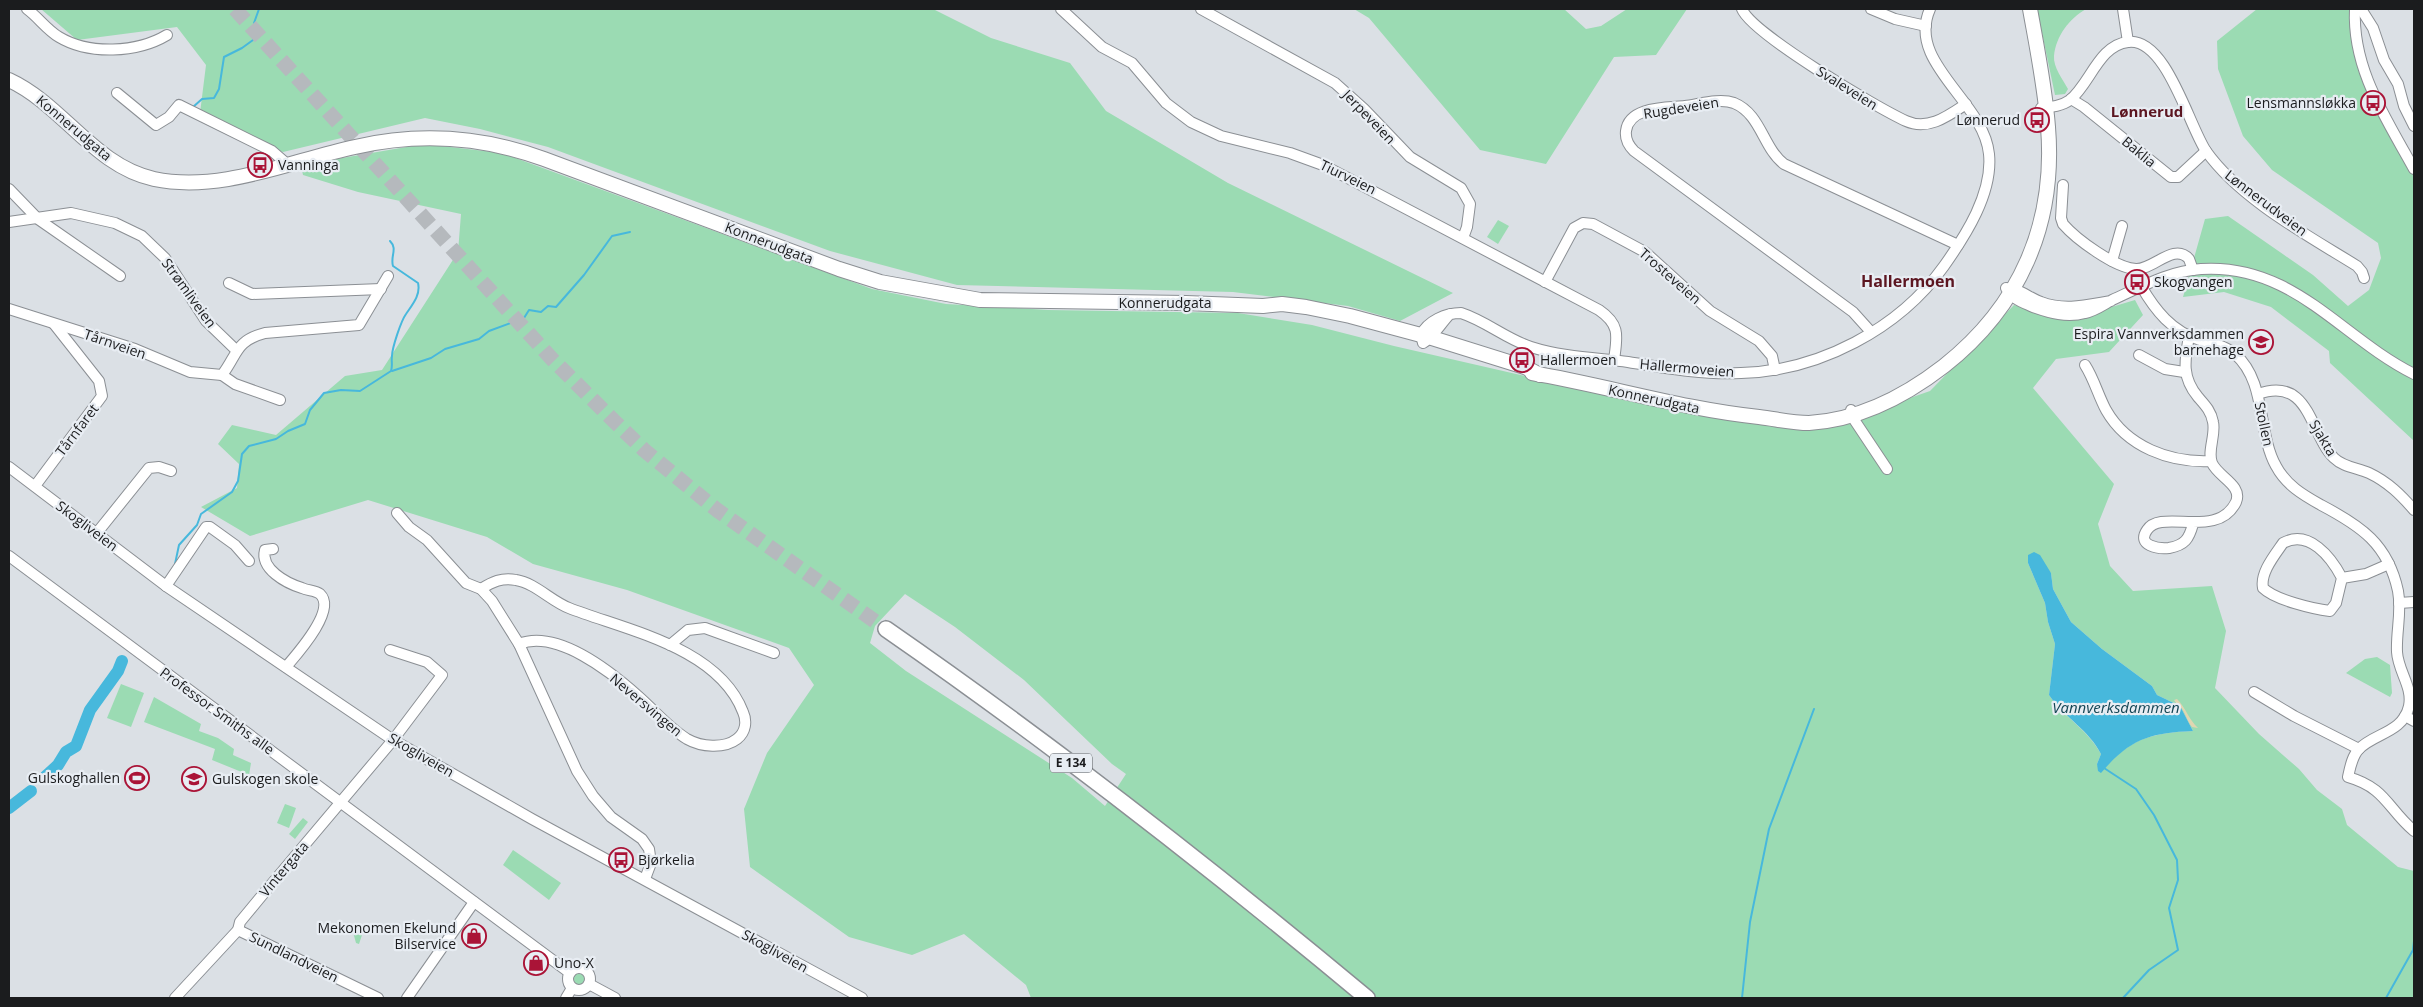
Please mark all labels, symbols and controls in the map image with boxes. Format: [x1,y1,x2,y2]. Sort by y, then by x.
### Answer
street label: Svaleveien [1813,61,1881,114]
street label: Jerpeveien [1337,84,1400,148]
street label: Konnerudgata [33,90,116,165]
bus stop icon: Lensmannsløkka [2360,90,2386,116]
street label: Rugdeveien [1642,92,1720,123]
place label: Lensmannsløkka [2247,93,2356,112]
district label: Lønnerud [2111,101,2183,121]
bus stop icon: Lønnerud [2024,107,2050,133]
place label: Lønnerud [1956,110,2020,129]
street label: Baklia [2118,132,2160,171]
bus stop icon: Vanninga [247,152,273,178]
place label: Vanninga [278,155,339,174]
street label: Tiurveien [1317,155,1380,198]
street label: Lønnerudveien [2221,165,2311,240]
street label: Konnerudgata [722,217,816,268]
street label: Trosteveien [1635,243,1705,308]
street label: Strømliveien [158,254,221,331]
bus stop icon: Skogvangen [2124,269,2150,295]
district label: Hallermoen [1861,270,1955,292]
place label: Skogvangen [2154,272,2232,291]
street label: Konnerudgata [1118,293,1212,312]
street label: Tårnveien [82,324,149,363]
place label: Espira Vannverksdammen barnehage [2074,324,2244,359]
school or university icon: Espira Vannverksdammen barnehage [2248,329,2274,355]
bus stop icon: Hallermoen [1509,347,1535,373]
place label: Hallermoen [1540,350,1617,369]
street label: Hallermoveien [1639,354,1735,381]
street label: Konnerudgata [1607,380,1702,417]
street label: Tårnfaret [51,400,103,460]
street label: Stollen [2251,400,2278,448]
street label: Sjakta [2305,416,2342,459]
street label: Skogliveien [52,496,122,555]
street label: Professor Smiths alle [156,663,278,759]
street label: Neversvingen [606,669,686,740]
water label: Vannverksdammen [2052,697,2180,717]
street label: Skogliveien [385,728,458,781]
road number: E 134 [1050,754,1092,772]
sports icon: Gulskoghallen [124,765,150,791]
school or university icon: Gulskogen skole [181,766,207,792]
place label: Gulskoghallen [28,768,120,787]
place label: Gulskogen skole [212,769,318,788]
street label: Vintergata [255,837,312,901]
bus stop icon: Bjørkelia [608,847,634,873]
place label: Bjørkelia [638,850,695,869]
place label: Mekonomen Ekelund Bilservice [317,918,456,953]
shop icon: Mekonomen Ekelund Bilservice [461,923,487,949]
street label: Skogliveien [739,925,812,977]
street label: Sundlandveien [247,927,342,986]
shop icon: Uno-X [523,950,549,976]
place label: Uno-X [554,953,595,972]

